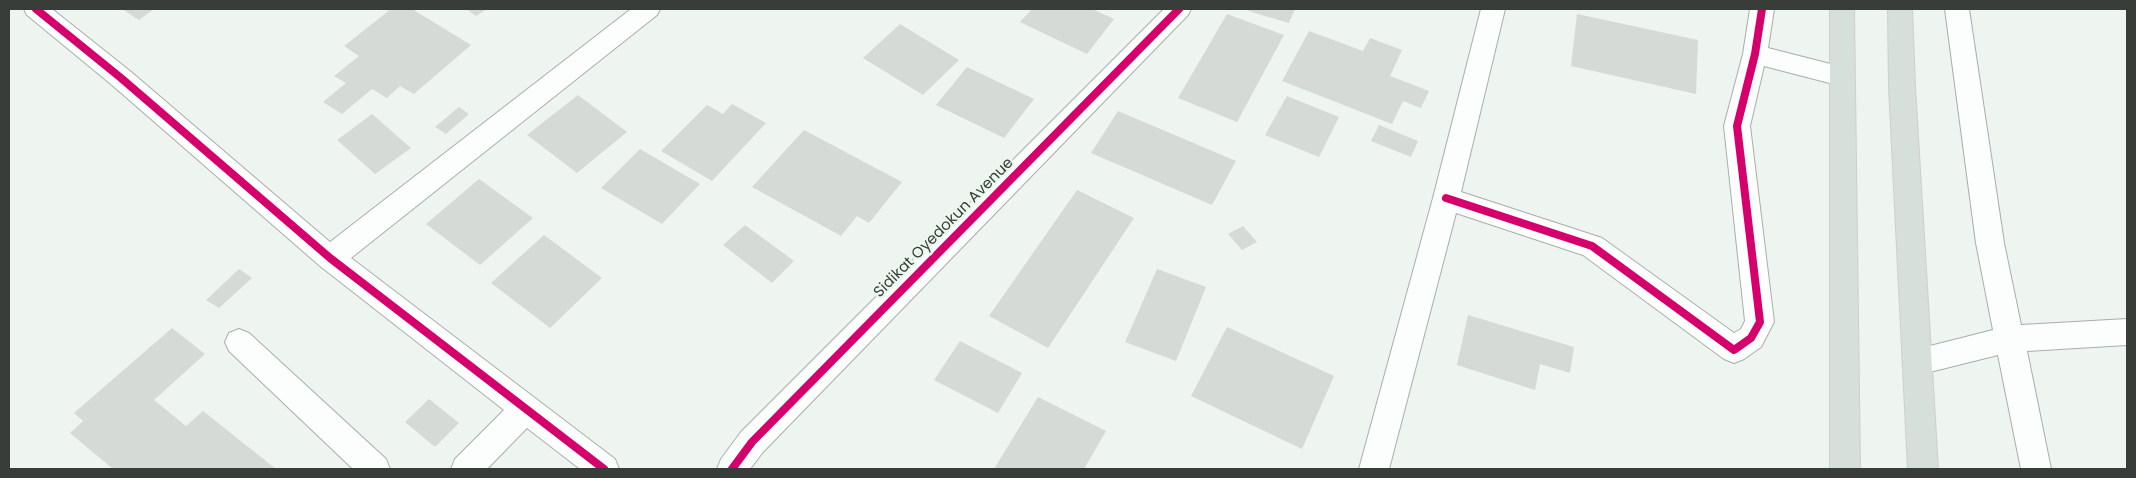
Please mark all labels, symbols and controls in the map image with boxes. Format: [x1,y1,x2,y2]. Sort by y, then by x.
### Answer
street label: Sidikat Oyedokun Avenue [870,154,1018,302]

